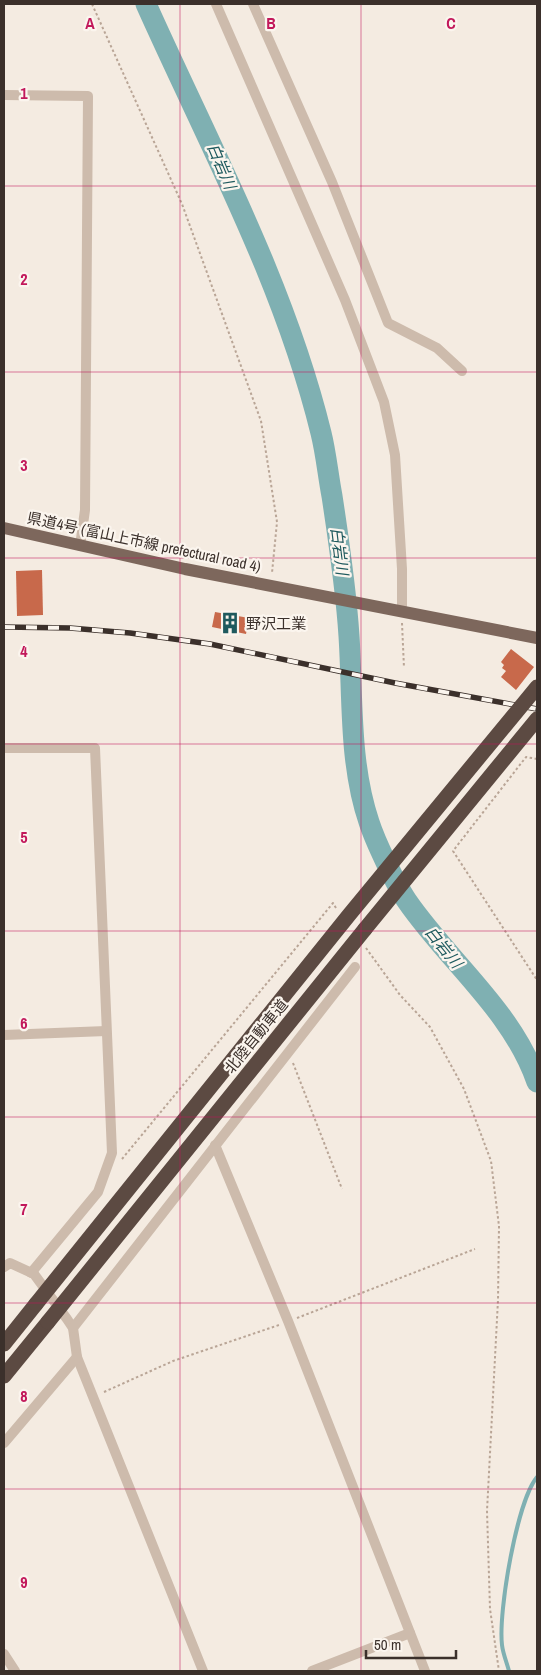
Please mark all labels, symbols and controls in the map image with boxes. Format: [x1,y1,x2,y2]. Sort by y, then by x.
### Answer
text: A [85,12,95,34]
text: B [266,12,276,34]
text: C [446,12,456,34]
text: 1 [20,82,28,104]
water label: 白岩川 [202,140,242,194]
text: 2 [20,268,28,290]
text: 3 [20,454,28,476]
street label: 県道4号 (富山上市線 prefectural road 4) [25,507,263,577]
water label: 白岩川 [326,526,354,578]
building icon: 野沢工業 [217,610,243,636]
place label: 野沢工業 [246,613,306,634]
text: 4 [20,640,28,662]
text: 5 [20,826,28,848]
water label: 白岩川 [420,921,469,974]
street label: 北陸自動車道 [220,994,292,1078]
text: 6 [20,1012,28,1034]
text: 7 [20,1198,28,1220]
text: 8 [20,1385,28,1407]
text: 9 [20,1571,28,1593]
scale bar [366,1628,456,1660]
text: 50 m [374,1634,401,1655]

